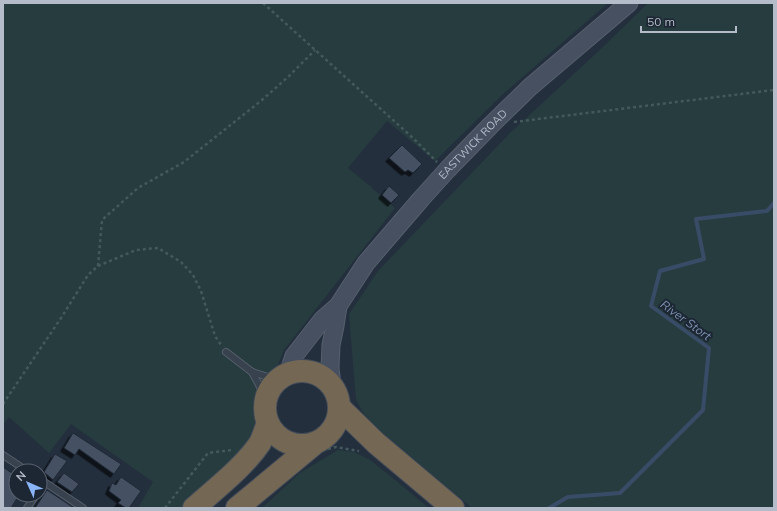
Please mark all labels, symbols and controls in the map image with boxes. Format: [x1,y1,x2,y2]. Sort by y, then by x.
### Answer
scale bar [641,8,736,34]
text: 50 m [647,14,675,29]
street label: EASTWICK ROAD [435,106,510,182]
water label: River Stort [658,297,715,344]
north arrow [8,463,48,503]
text: N [13,468,29,484]

